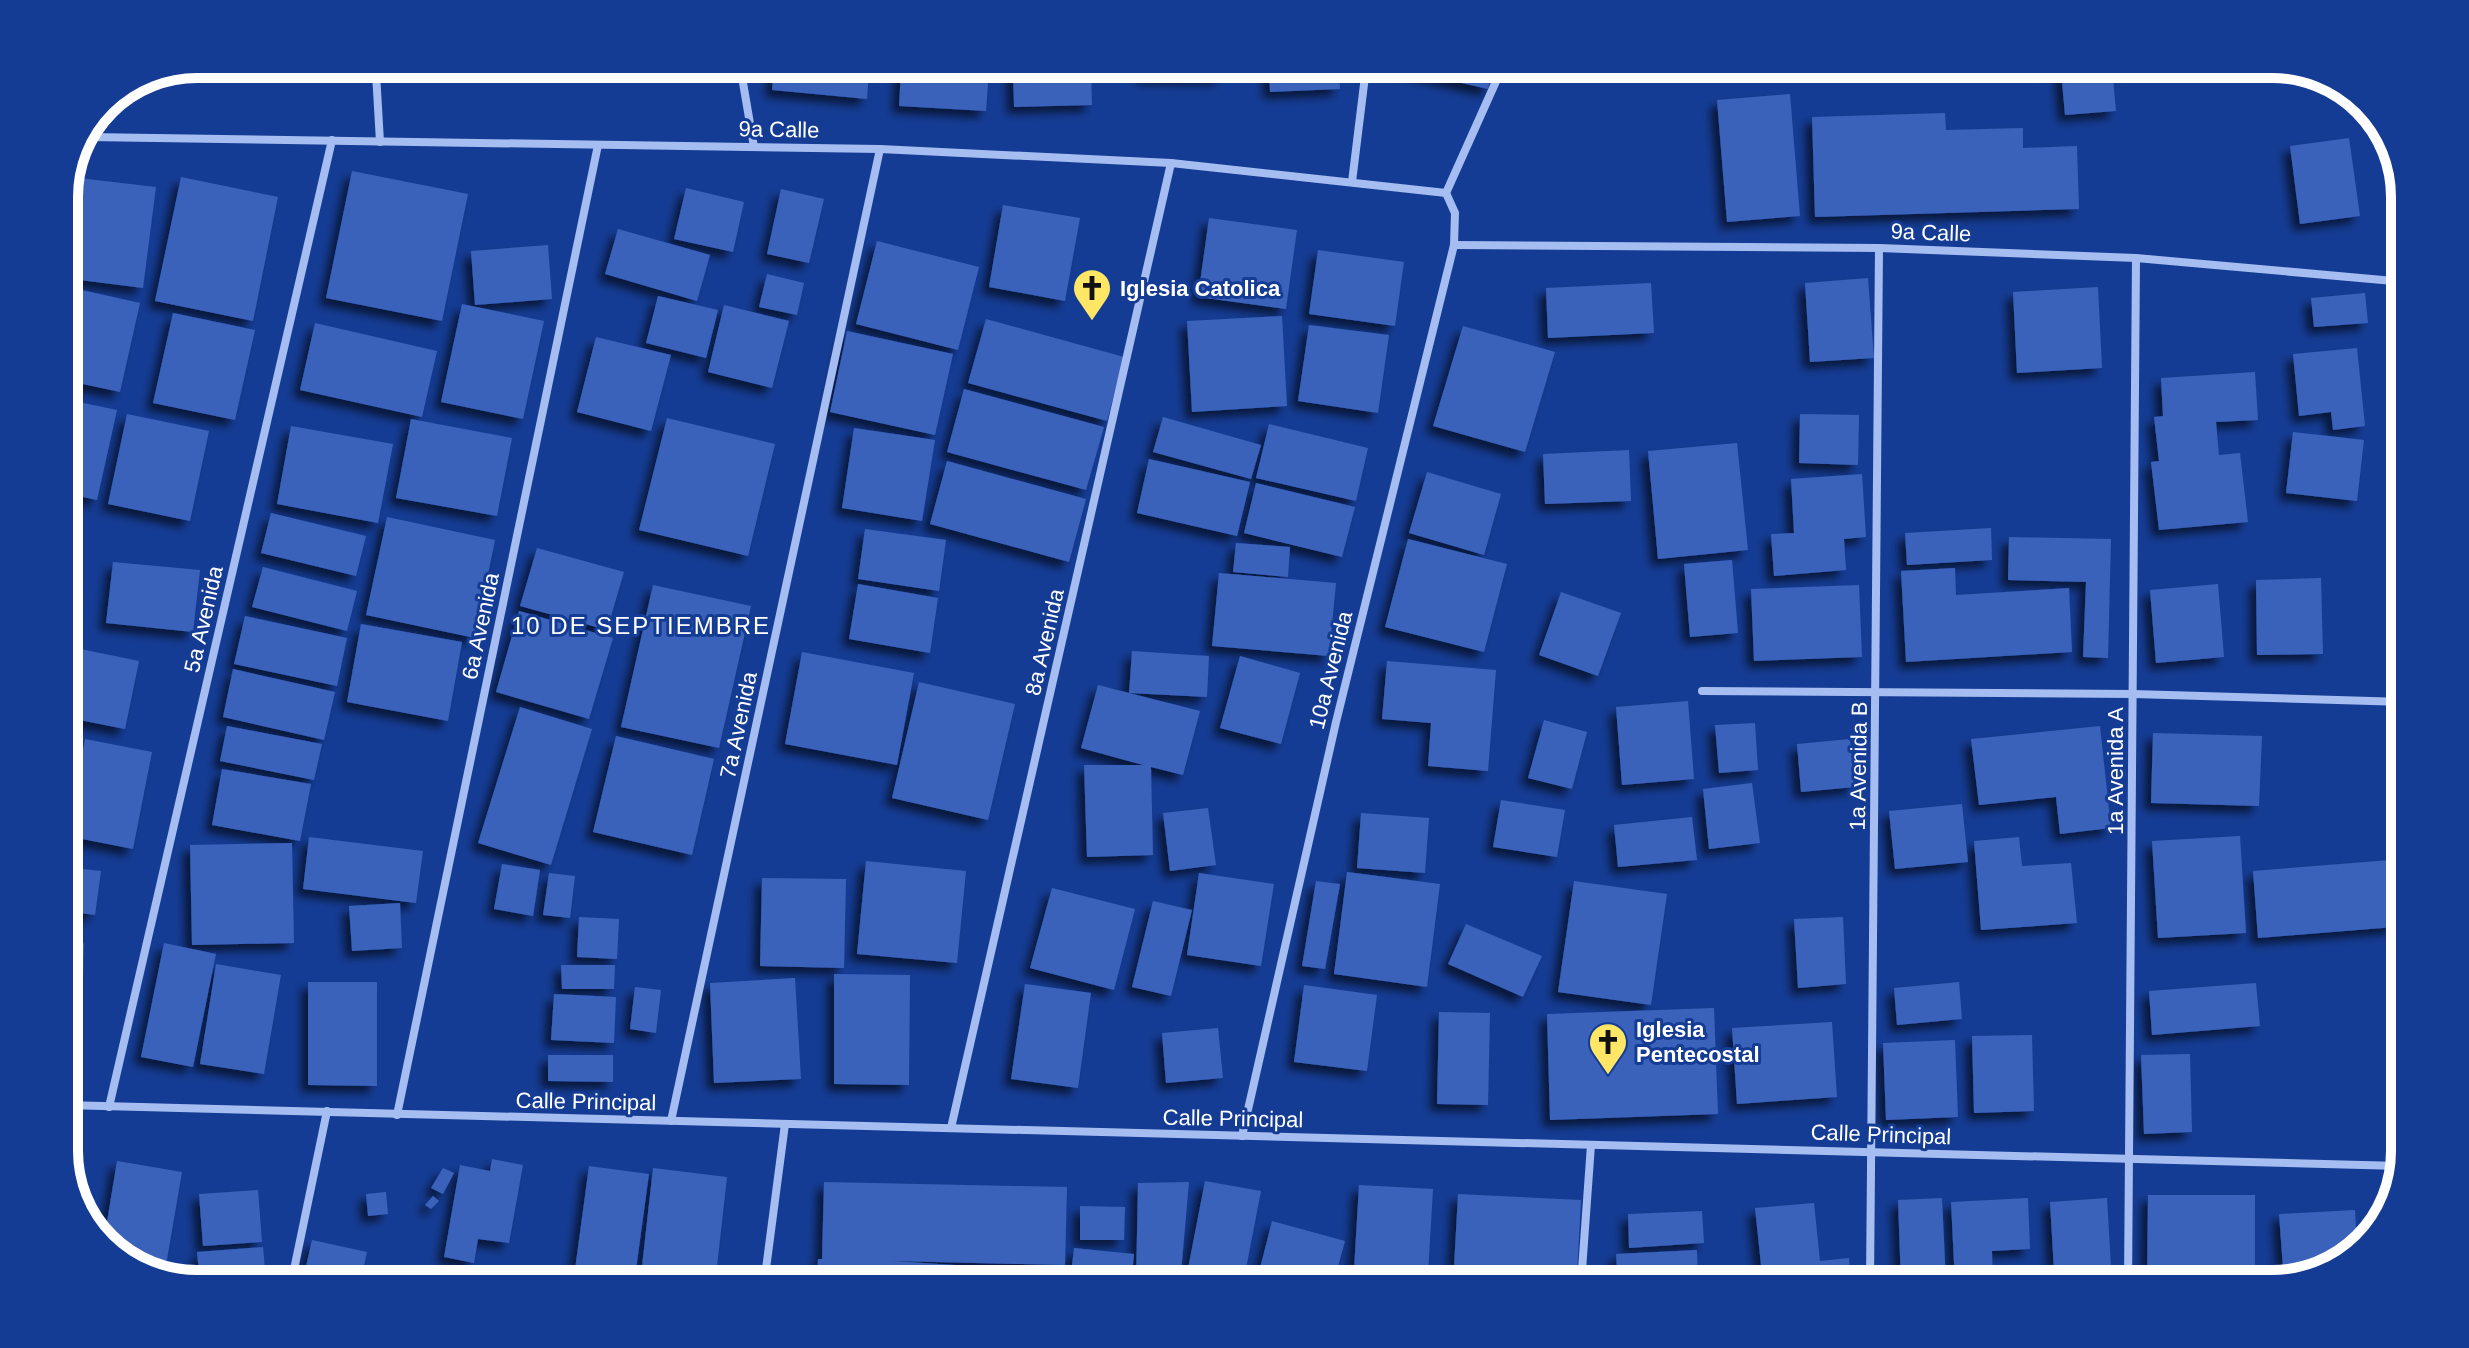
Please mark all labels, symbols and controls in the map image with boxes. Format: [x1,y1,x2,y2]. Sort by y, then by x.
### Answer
street label: 9a Calle [738,116,820,143]
street label: 9a Calle [1890,219,1972,246]
church icon: Iglesia Catolica [1071,267,1113,322]
place label: Iglesia Catolica [1120,276,1281,301]
street label: 5a Avenida [179,563,228,675]
street label: 6a Avenida [457,570,504,682]
street label: 8a Avenida [1020,586,1069,698]
street label: 10a Avenida [1304,608,1357,732]
district label: 10 DE SEPTIEMBRE [511,612,771,639]
street label: 7a Avenida [715,669,762,781]
street label: 1a Avenida B [1845,701,1872,831]
street label: 1a Avenida A [2103,707,2128,835]
place label: Iglesia Pentecostal [1636,1017,1760,1067]
church icon: Iglesia Pentecostal [1587,1021,1629,1076]
street label: Calle Principal [515,1088,657,1115]
street label: Calle Principal [1162,1105,1304,1132]
street label: Calle Principal [1810,1120,1952,1149]

